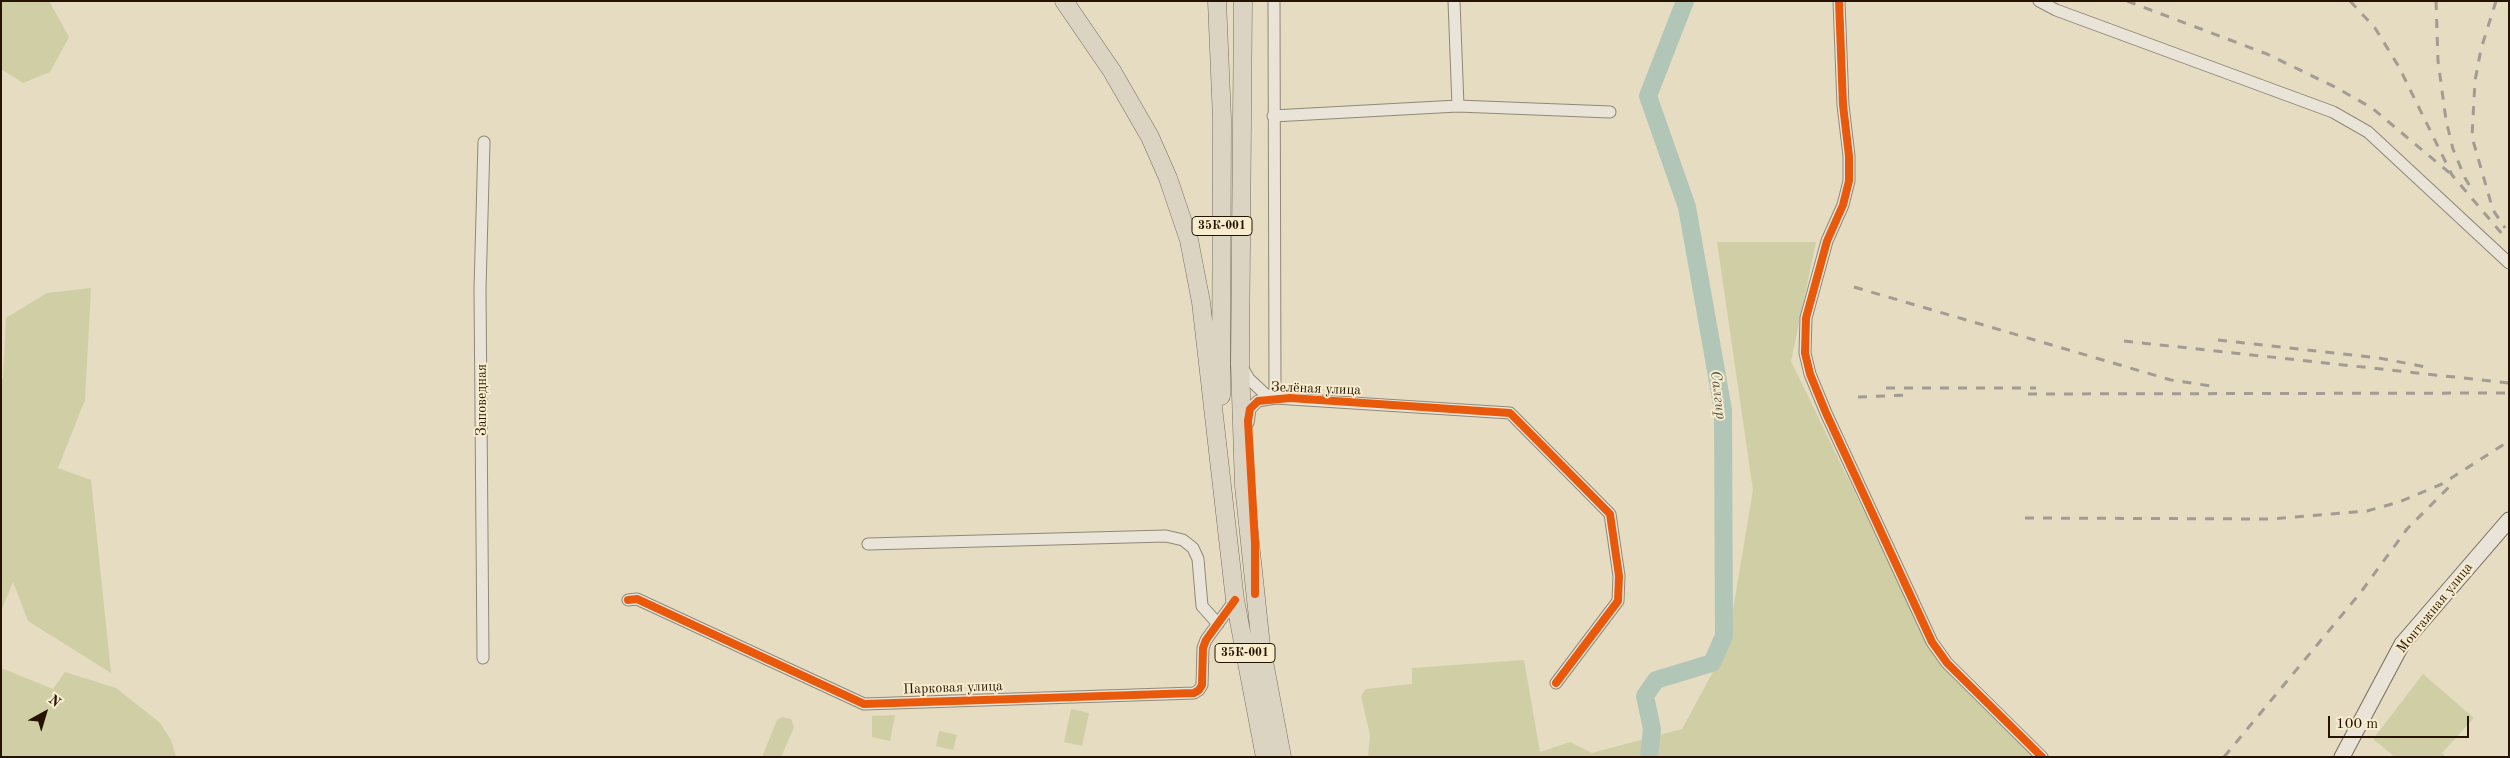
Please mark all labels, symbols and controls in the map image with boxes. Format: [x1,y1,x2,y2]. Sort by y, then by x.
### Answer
road number: 35К-001 [1192,217,1252,236]
street label: Заповедная [474,364,490,436]
water label: Салгир [1706,370,1730,420]
street label: Зелёная улица [1271,379,1361,399]
street label: Монтажная улица [2393,559,2477,657]
road number: 35К-001 [1215,644,1275,662]
street label: Парковая улица [903,678,1003,698]
north arrow [20,688,70,738]
text: N [46,693,63,710]
scale bar [2330,706,2471,738]
text: 100 m [2336,717,2378,732]

